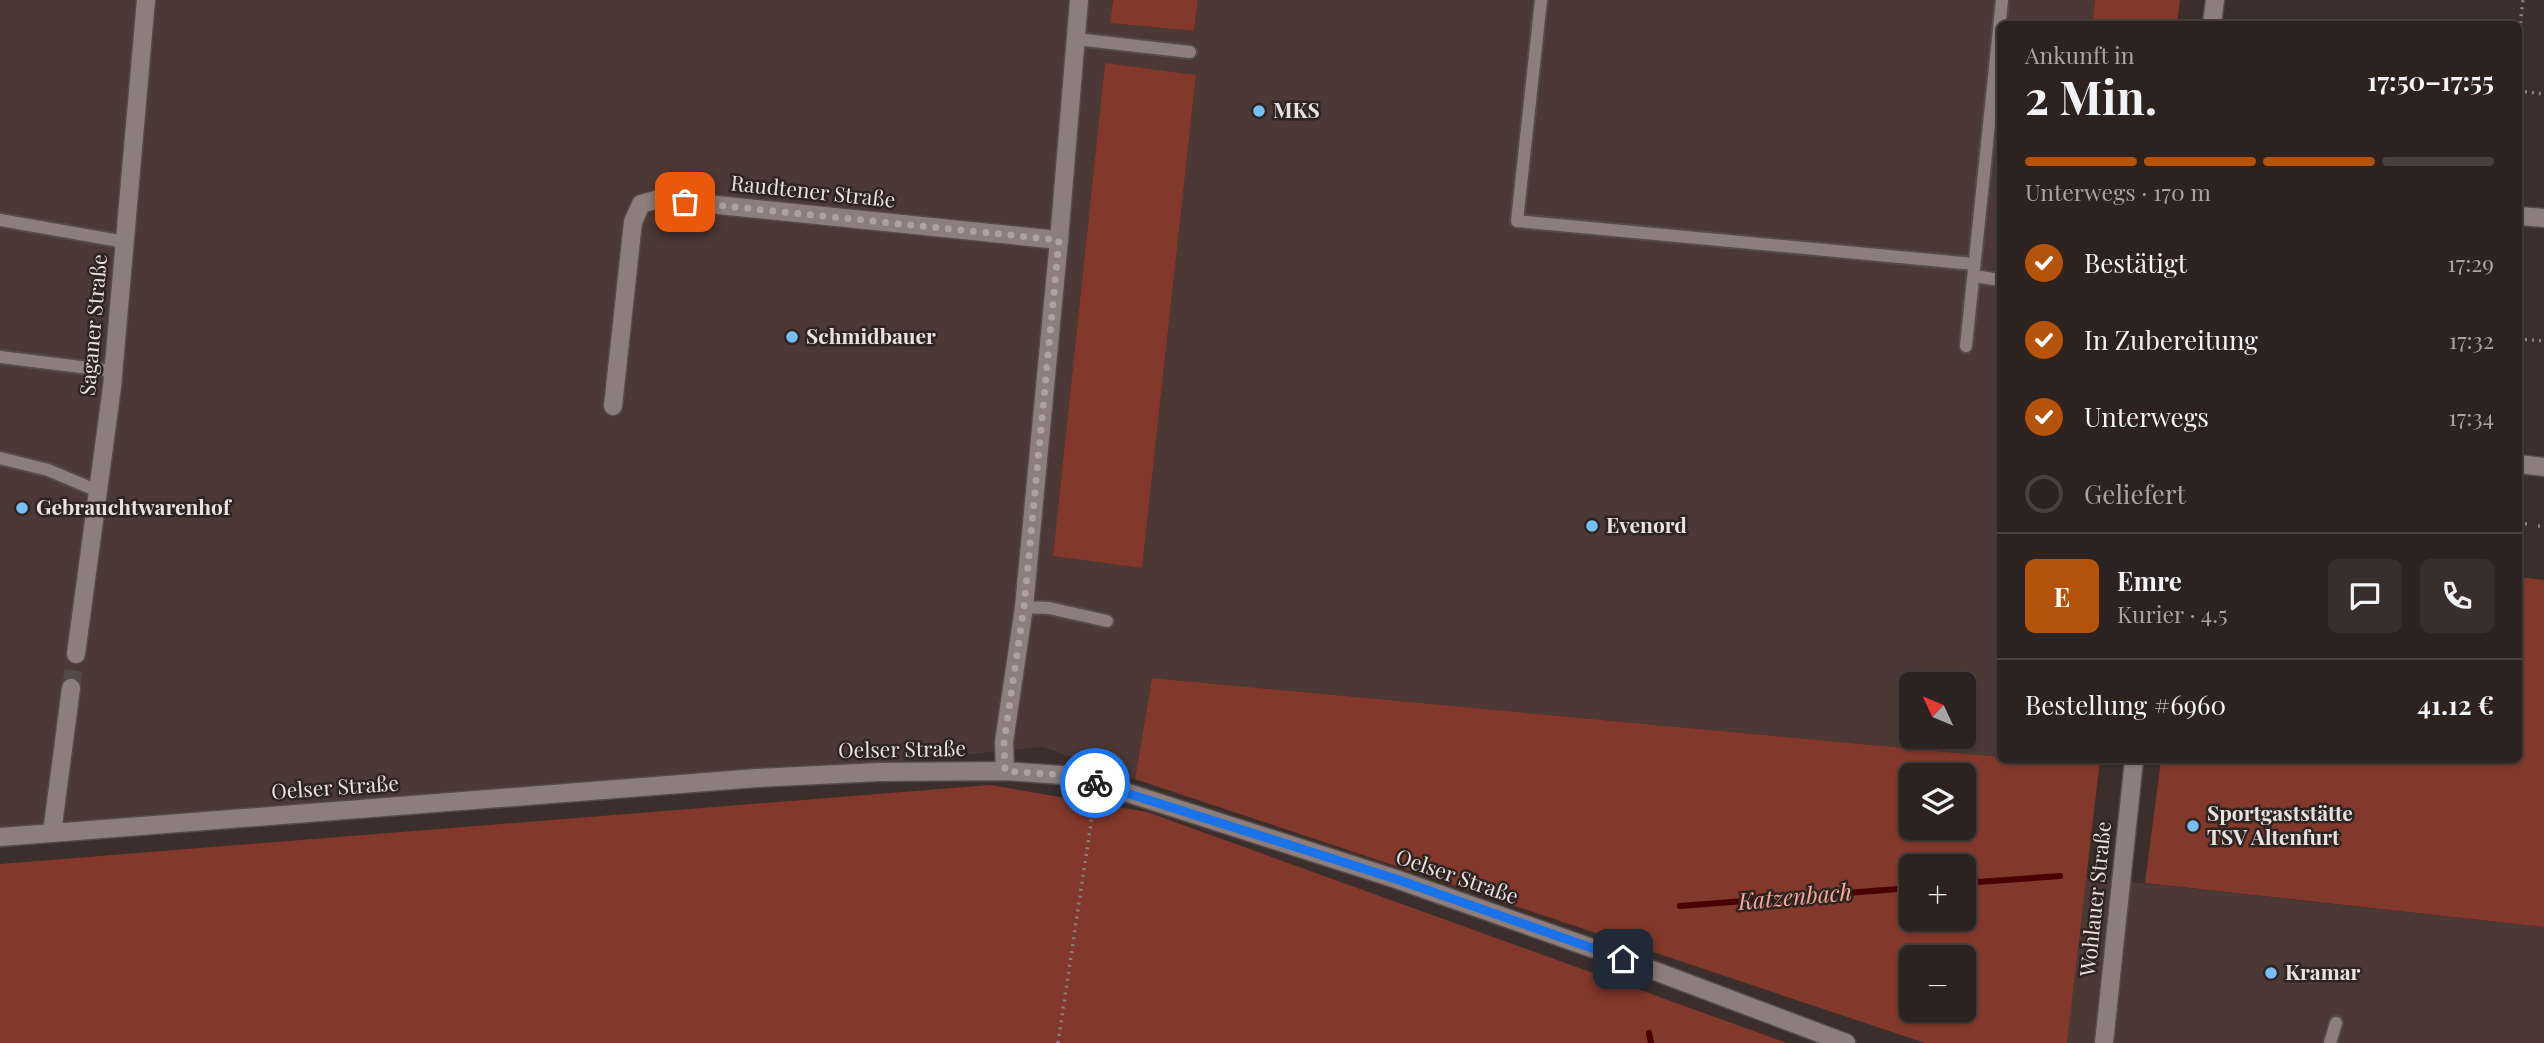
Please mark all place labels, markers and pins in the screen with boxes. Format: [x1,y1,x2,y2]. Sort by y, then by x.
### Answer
place label: MKS [1273,95,1320,123]
marker: MKS [1251,103,1267,119]
pin [655,172,715,232]
place label: Schmidbauer [806,321,936,349]
marker: Schmidbauer [784,329,800,345]
place label: Gebrauchtwarenhof [36,492,233,520]
marker: Gebrauchtwarenhof [14,500,30,516]
place label: Evenord [1606,510,1687,538]
marker: Evenord [1584,518,1600,534]
place label: Sportgaststätte TSV Altenfurt [2207,798,2353,850]
marker: Sportgaststätte TSV Altenfurt [2185,818,2201,834]
pin [1593,929,1653,989]
place label: Kramar [2285,957,2361,985]
marker: Kramar [2263,965,2279,981]

